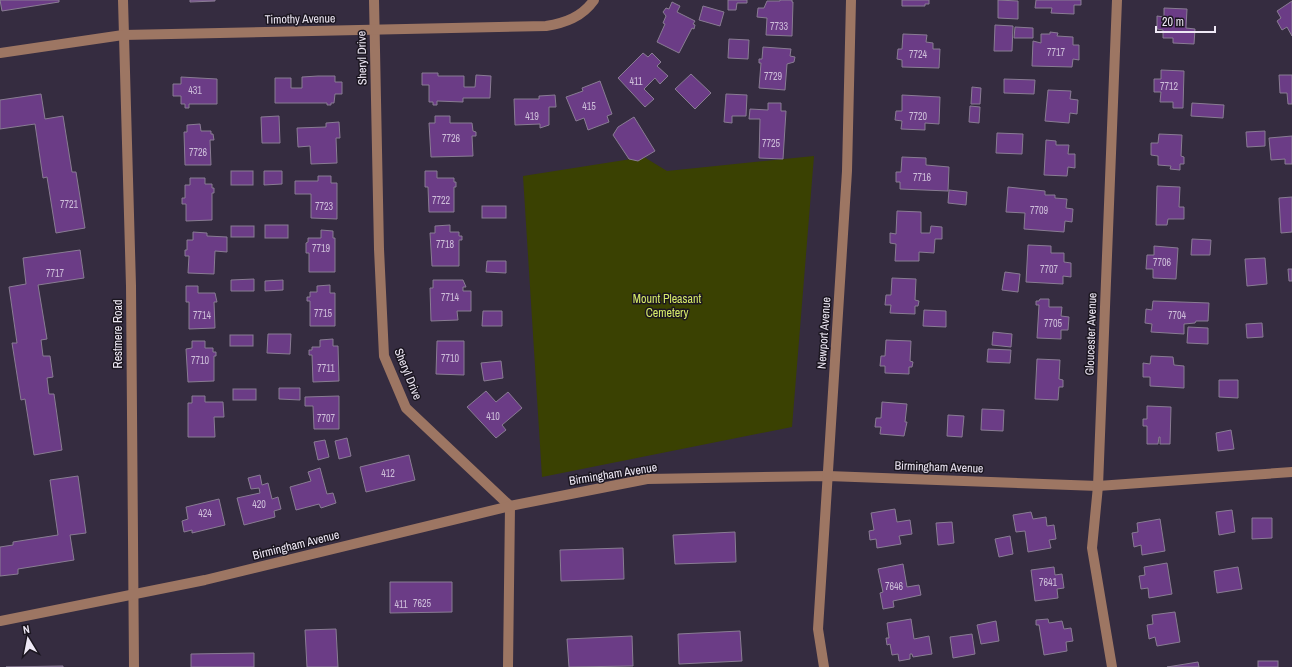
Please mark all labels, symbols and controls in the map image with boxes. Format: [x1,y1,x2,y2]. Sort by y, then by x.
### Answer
scale bar [1156,8,1215,34]
street label: Timothy Avenue [264,10,336,28]
text: 20 m [1162,14,1184,30]
house number: 7733 [770,20,789,33]
street label: Sheryl Drive [354,31,370,85]
house number: 7717 [1047,46,1066,59]
house number: 7724 [909,48,928,61]
house number: 7729 [764,70,783,83]
house number: 411 [629,75,643,88]
house number: 7712 [1160,80,1179,93]
house number: 431 [188,84,202,97]
house number: 415 [582,100,596,113]
house number: 419 [525,110,539,123]
house number: 7720 [909,110,928,123]
house number: 7726 [442,132,461,145]
house number: 7725 [762,137,781,150]
house number: 7726 [189,146,208,159]
house number: 7716 [913,171,932,184]
house number: 7722 [432,194,451,207]
house number: 7721 [60,198,79,211]
house number: 7723 [315,200,334,213]
house number: 7709 [1030,204,1049,217]
house number: 7718 [436,238,455,251]
house number: 7719 [312,242,331,255]
house number: 7706 [1153,256,1172,269]
house number: 7707 [1040,263,1059,276]
house number: 7717 [46,267,65,280]
house number: 7714 [441,291,460,304]
park label: Mount Pleasant Cemetery [633,291,701,321]
street label: Gloucester Avenue [1082,292,1100,376]
street label: Newport Avenue [814,297,834,369]
street label: Restmere Road [110,300,126,368]
house number: 7715 [314,307,333,320]
house number: 7714 [193,309,212,322]
house number: 7704 [1168,309,1187,322]
house number: 7705 [1044,317,1063,330]
street label: Sheryl Drive [390,346,426,402]
house number: 7710 [441,352,460,365]
house number: 7710 [191,354,210,367]
house number: 7711 [317,362,335,375]
house number: 410 [486,410,500,423]
house number: 7707 [317,412,336,425]
street label: Birmingham Avenue [894,457,984,477]
street label: Birmingham Avenue [568,459,658,489]
house number: 412 [381,467,395,480]
house number: 420 [252,498,266,511]
house number: 424 [198,507,212,520]
street label: Birmingham Avenue [251,526,341,564]
house number: 7641 [1039,576,1058,589]
house number: 7646 [885,580,904,593]
house number: 7625 [413,597,432,610]
house number: 411 [394,598,408,611]
north arrow [8,619,48,659]
text: N [22,622,31,637]

